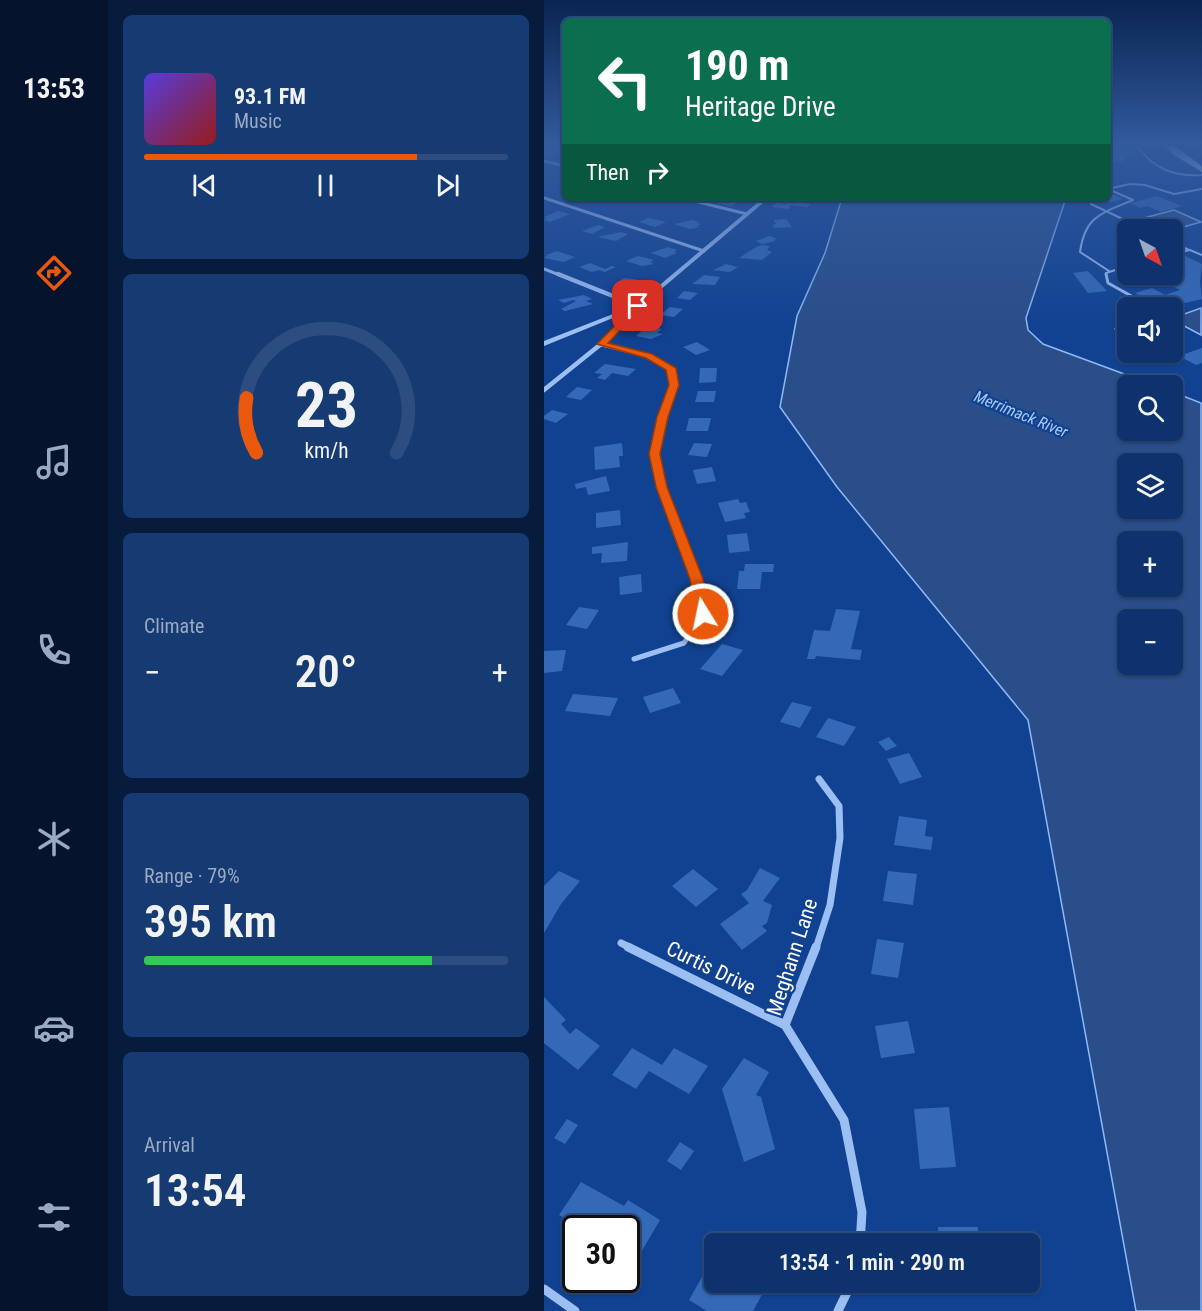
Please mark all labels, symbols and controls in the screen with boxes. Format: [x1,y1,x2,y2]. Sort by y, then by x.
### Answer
text: 190 m [685,41,790,90]
icon: left [586,42,664,120]
text: 13:53 [23,73,85,105]
text: 93.1 FM [234,84,306,109]
text: Heritage Drive [685,91,836,123]
text: Music [234,109,282,133]
icon: right [641,156,674,189]
text: Then [586,160,629,185]
icon: previous [188,169,221,202]
icon: pause [309,169,342,202]
icon: next [431,169,464,202]
north arrow [1117,219,1183,285]
map controls [1117,219,1183,675]
icon: directions [33,252,75,294]
pin [612,280,663,331]
icon: arrive [621,289,654,322]
button: sound [1117,297,1183,363]
text: 23 [294,369,358,442]
button: search [1117,375,1183,441]
water label: Merrimack River [971,387,1072,442]
text: km/h [304,439,348,464]
icon: music [33,441,75,483]
button: layers [1117,453,1183,519]
button: + [1117,531,1183,597]
position arrow [671,582,735,646]
button: − [1117,609,1183,675]
text: Climate [144,614,204,638]
icon: phone [33,629,75,671]
text: 20° [295,645,357,698]
text: − [144,653,161,692]
text: + [492,653,508,692]
icon: climate [33,818,75,860]
text: Range · 79% [144,864,240,888]
text: 395 km [144,895,277,948]
street label: Meghann Lane [762,895,822,1018]
street label: Curtis Drive [662,936,760,1000]
icon: car [33,1007,75,1049]
text: Arrival [144,1133,195,1157]
text: 13:54 [144,1164,246,1217]
icon: filters [33,1196,75,1238]
speed limit sign: 30 [562,1215,640,1293]
text: 13:54 · 1 min · 290 m [779,1250,965,1275]

